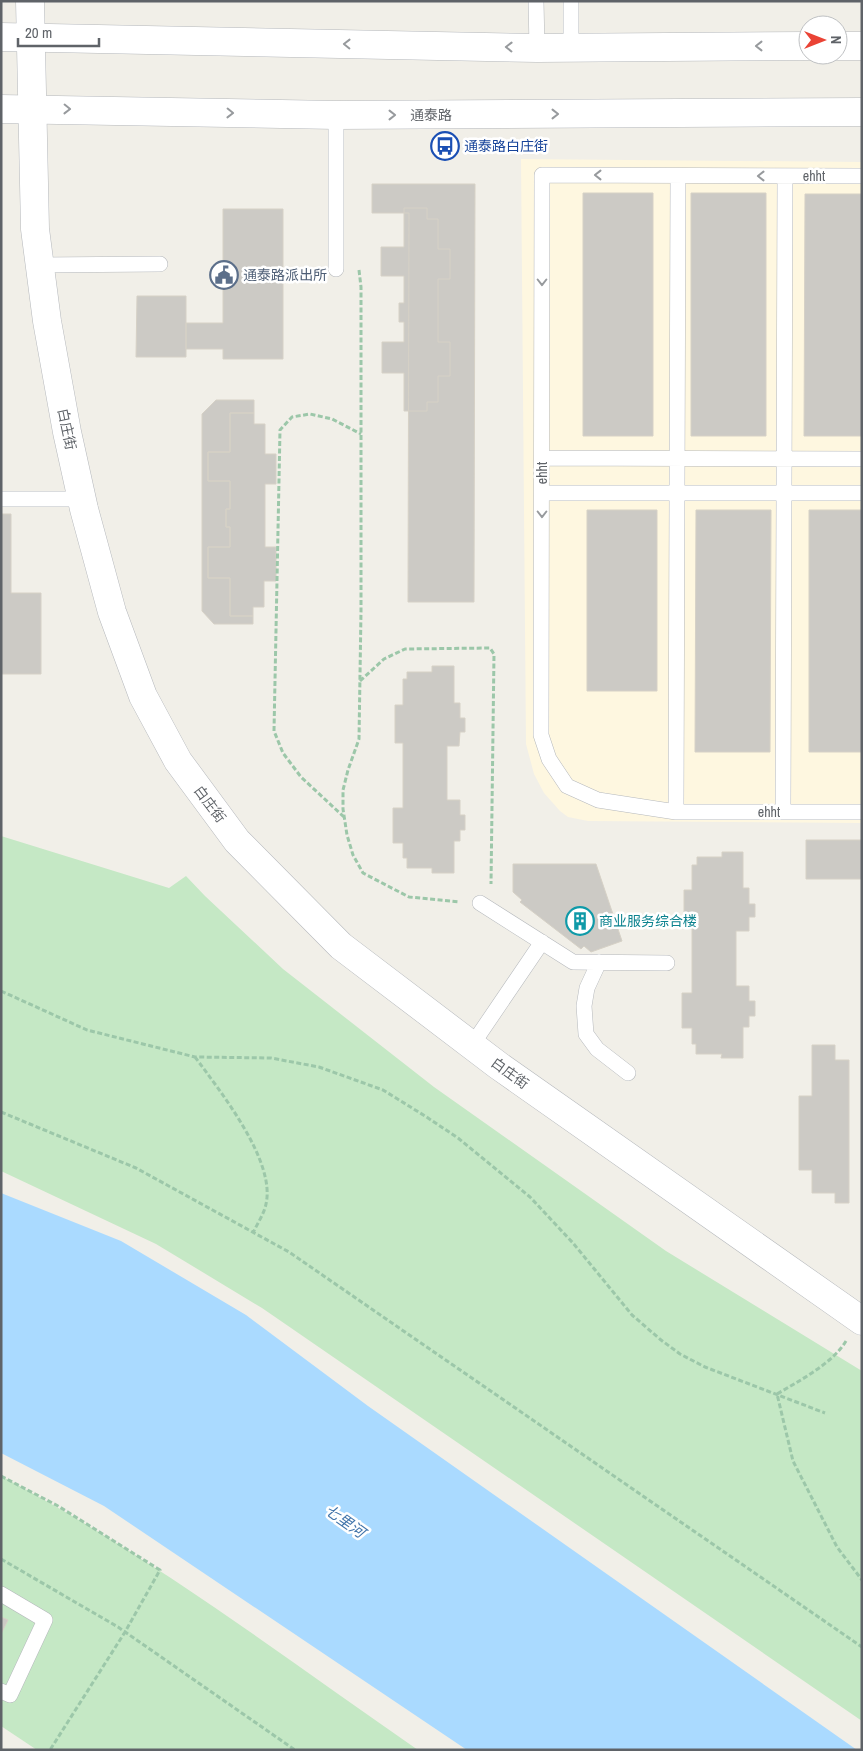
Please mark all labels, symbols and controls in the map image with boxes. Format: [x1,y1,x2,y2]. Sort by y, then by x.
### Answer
scale bar [18,15,99,47]
north arrow [798,15,848,65]
text: 20 m [25,22,52,43]
text: N [827,36,845,44]
one-way arrow [343,39,350,49]
one-way arrow [755,41,762,51]
one-way arrow [505,42,513,53]
one-way arrow [64,104,72,114]
street label: 通泰路 [410,106,452,124]
one-way arrow [226,108,234,118]
one-way arrow [552,109,559,119]
one-way arrow [389,110,397,120]
bus stop icon: 通泰路白庄街 [430,131,460,161]
place label: 通泰路白庄街 [464,137,548,155]
street label: ehht [803,167,825,185]
one-way arrow [594,170,602,180]
one-way arrow [756,171,764,181]
public building icon: 通泰路派出所 [209,260,239,290]
place label: 通泰路派出所 [243,266,327,284]
one-way arrow [537,278,547,286]
street label: 白庄街 [54,407,80,451]
street label: ehht [533,462,551,484]
one-way arrow [537,511,547,519]
street label: 白庄街 [190,782,230,826]
street label: ehht [758,803,780,821]
building icon: 商业服务综合楼 [565,906,595,936]
place label: 商业服务综合楼 [599,912,697,930]
street label: 白庄街 [488,1053,532,1093]
water label: 七里河 [321,1499,372,1544]

